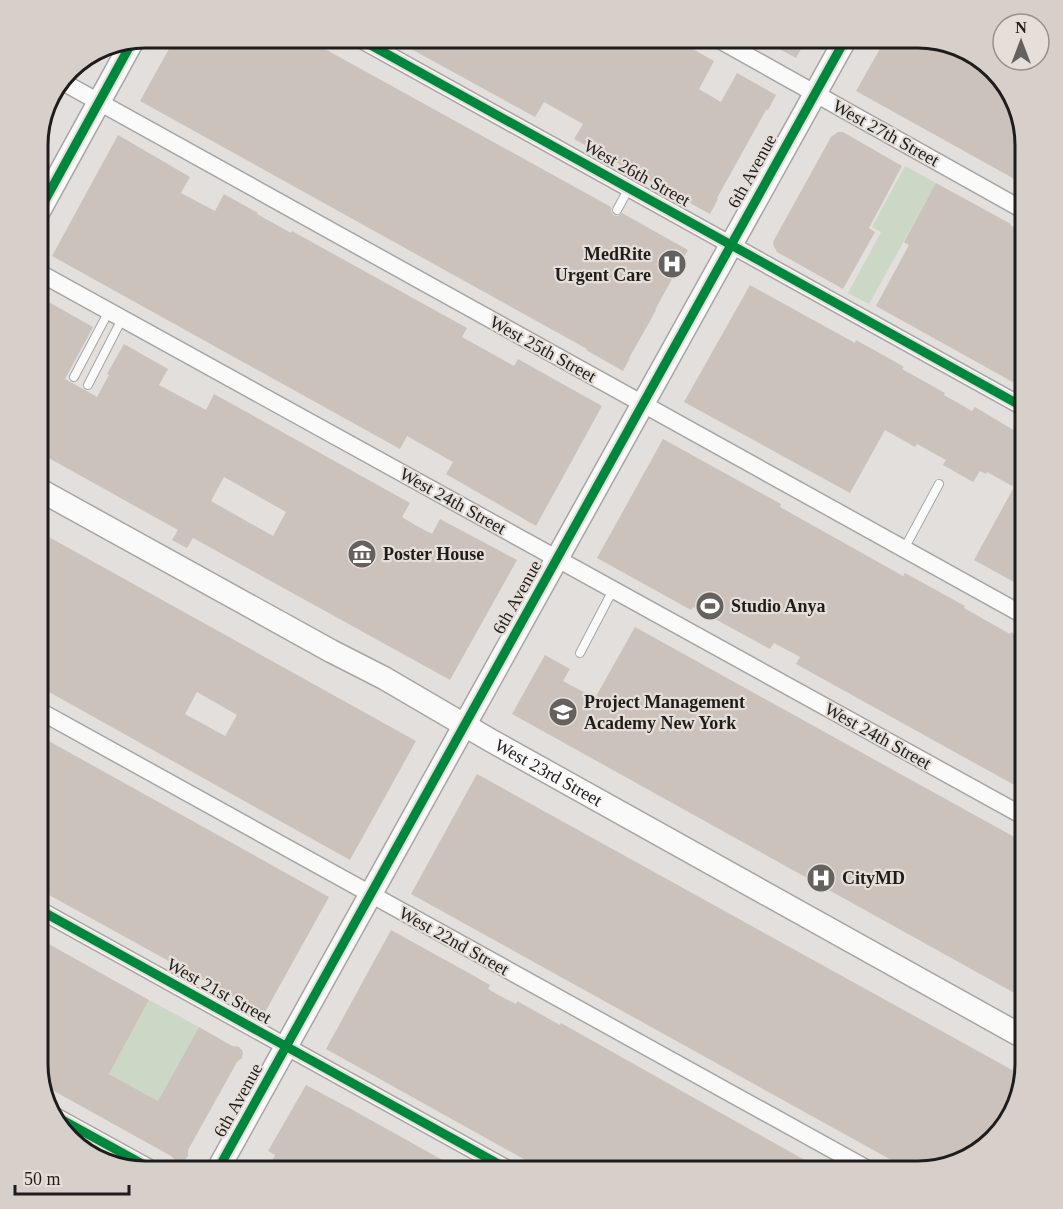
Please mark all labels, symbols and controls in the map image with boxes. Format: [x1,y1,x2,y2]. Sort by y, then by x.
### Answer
north arrow [991,12,1051,72]
text: N [1015,19,1027,36]
street label: West 27th Street [829,96,943,170]
street label: 6th Avenue [724,131,780,211]
street label: West 26th Street [580,136,694,210]
place label: MedRite Urgent Care [555,244,651,285]
hospital icon: MedRite Urgent Care [656,248,688,280]
street label: West 25th Street [486,312,600,386]
street label: West 24th Street [396,464,510,538]
museum icon: Poster House [346,538,378,570]
place label: Poster House [383,544,484,564]
street label: 6th Avenue [489,557,545,637]
sports icon: Studio Anya [694,590,726,622]
place label: Studio Anya [731,596,826,616]
place label: Project Management Academy New York [584,692,745,733]
school or university icon: Project Management Academy New York [547,696,579,728]
street label: West 24th Street [821,699,935,773]
street label: West 23rd Street [491,735,606,810]
hospital icon: CityMD [805,862,837,894]
place label: CityMD [842,868,905,888]
street label: West 22nd Street [396,903,512,979]
street label: West 21st Street [163,954,275,1028]
street label: 6th Avenue [210,1060,266,1140]
scale bar [15,1158,129,1196]
text: 50 m [24,1169,61,1189]

